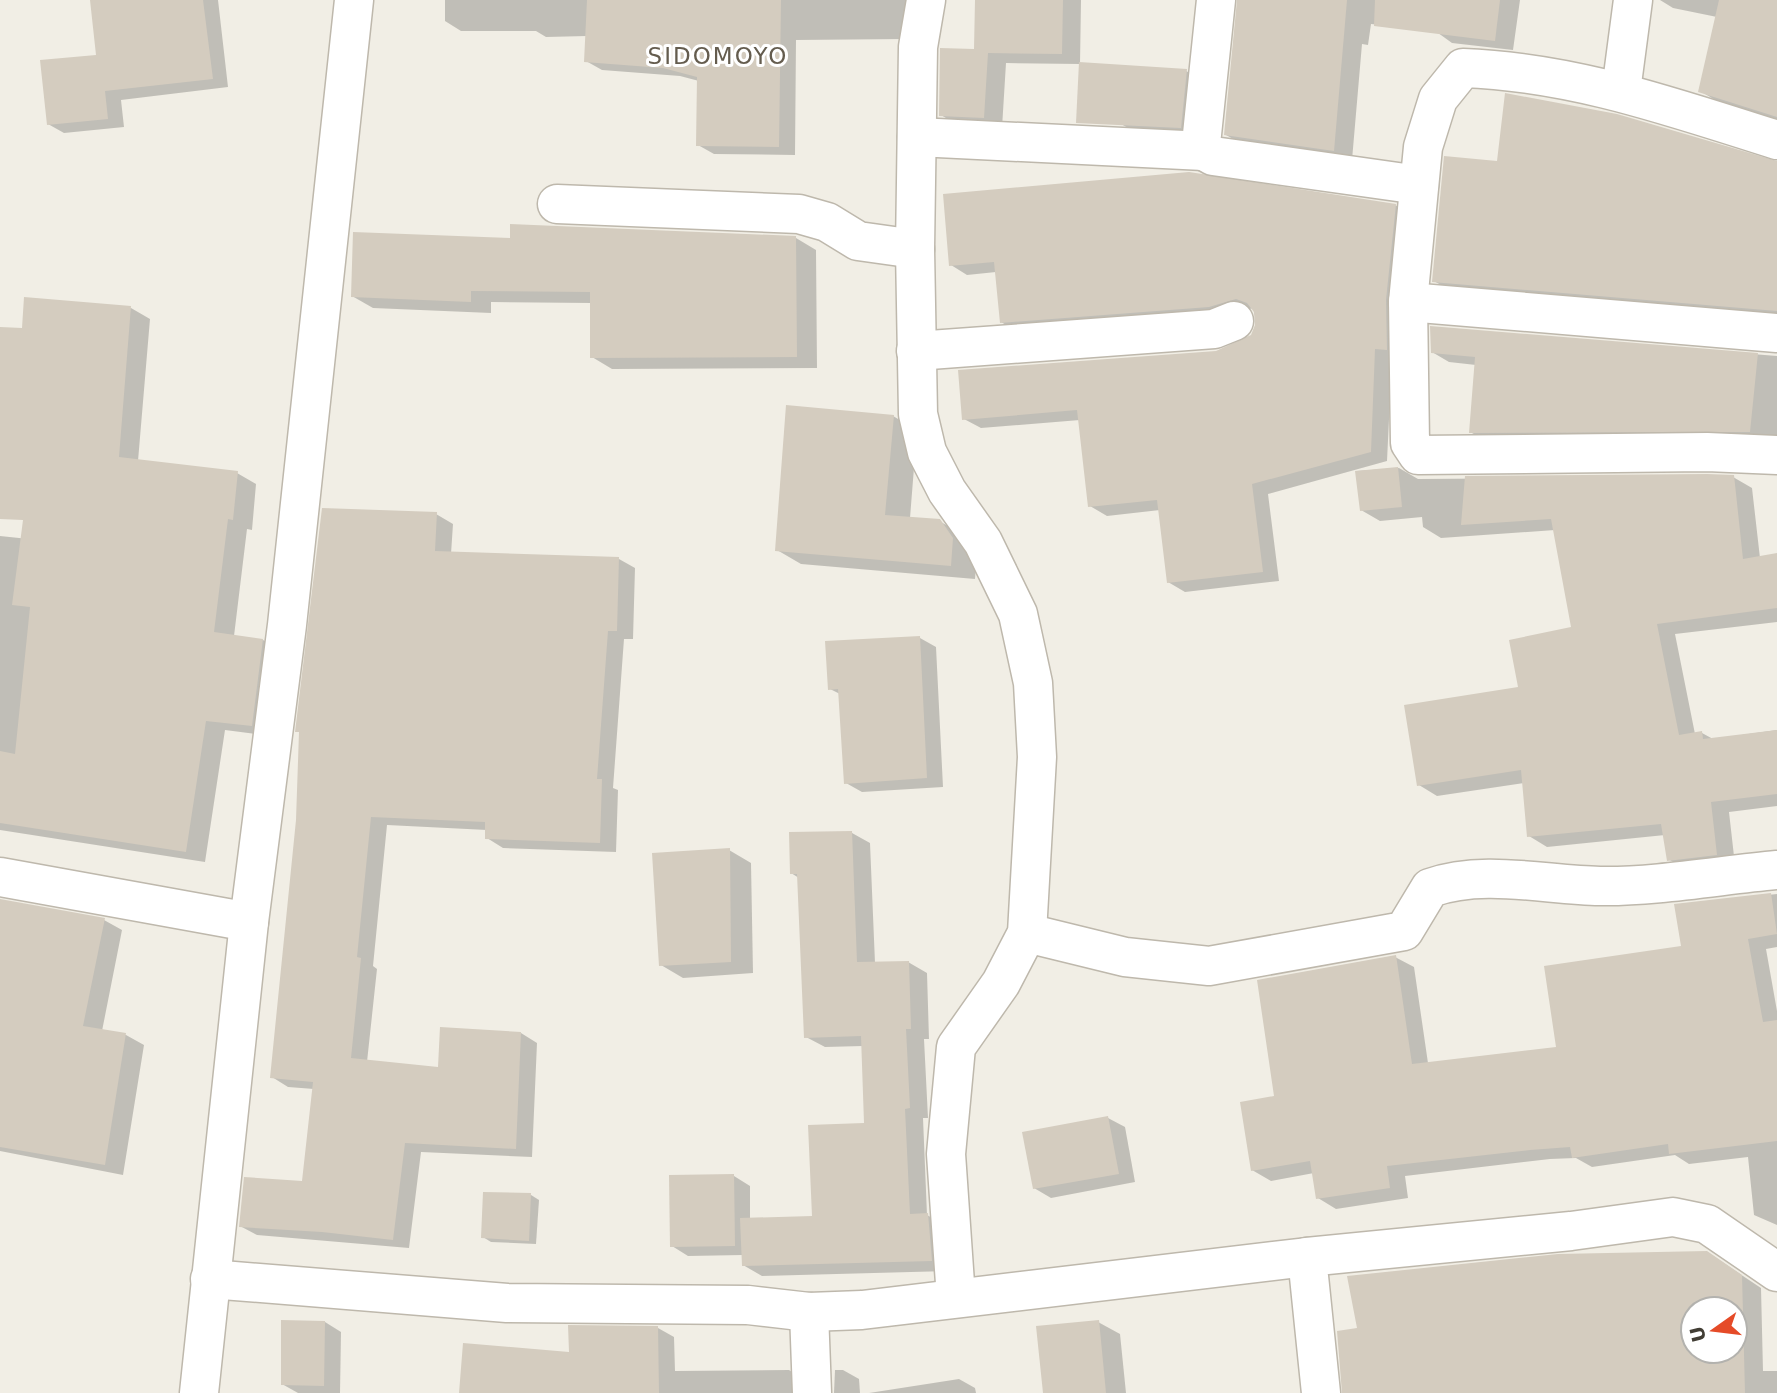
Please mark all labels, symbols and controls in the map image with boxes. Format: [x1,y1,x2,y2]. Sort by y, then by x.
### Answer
district label: SIDOMOYO [648,43,788,69]
north arrow [1679,1295,1749,1365]
text: U [1685,1324,1710,1344]

